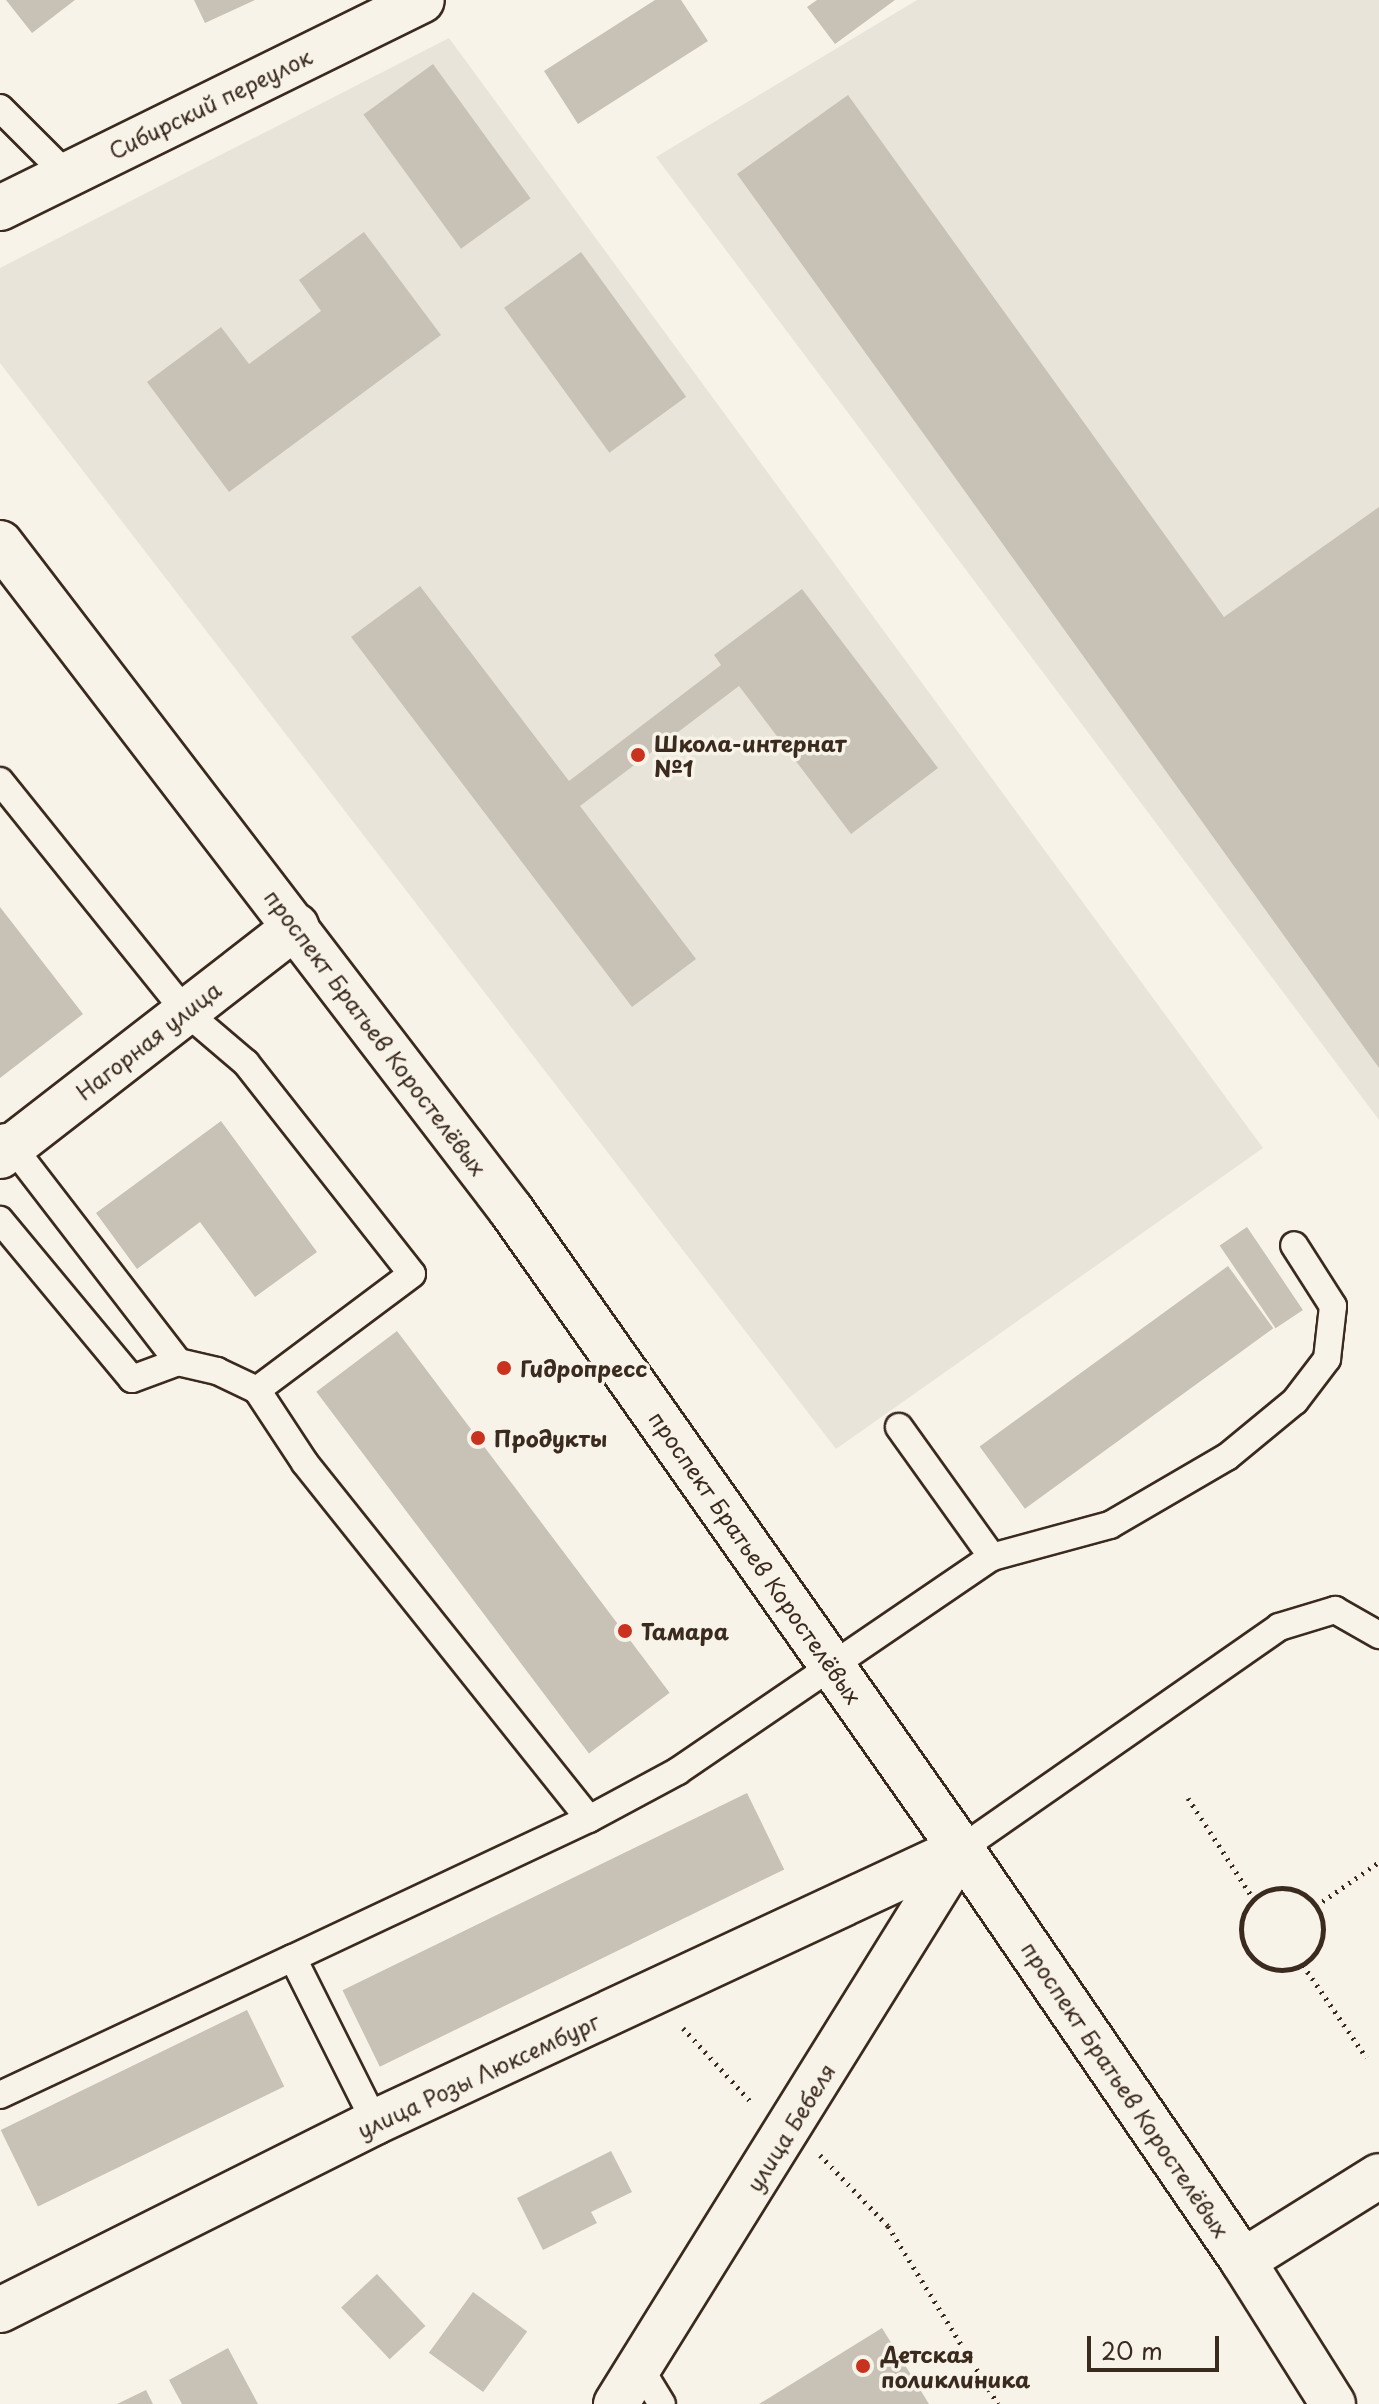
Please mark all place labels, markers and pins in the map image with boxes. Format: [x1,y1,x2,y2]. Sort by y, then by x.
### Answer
place label: Школа-интернат №1 [654,729,846,780]
marker: Школа-интернат №1 [629,746,647,764]
place label: Гидропресс [520,1355,647,1381]
marker: Гидропресс [495,1359,513,1377]
place label: Продукты [494,1425,607,1451]
marker: Продукты [469,1429,487,1447]
place label: Тамара [641,1618,729,1644]
marker: Тамара [616,1622,634,1640]
place label: Детская поликлиника [881,2340,1030,2392]
marker: Детская поликлиника [852,2355,874,2377]

